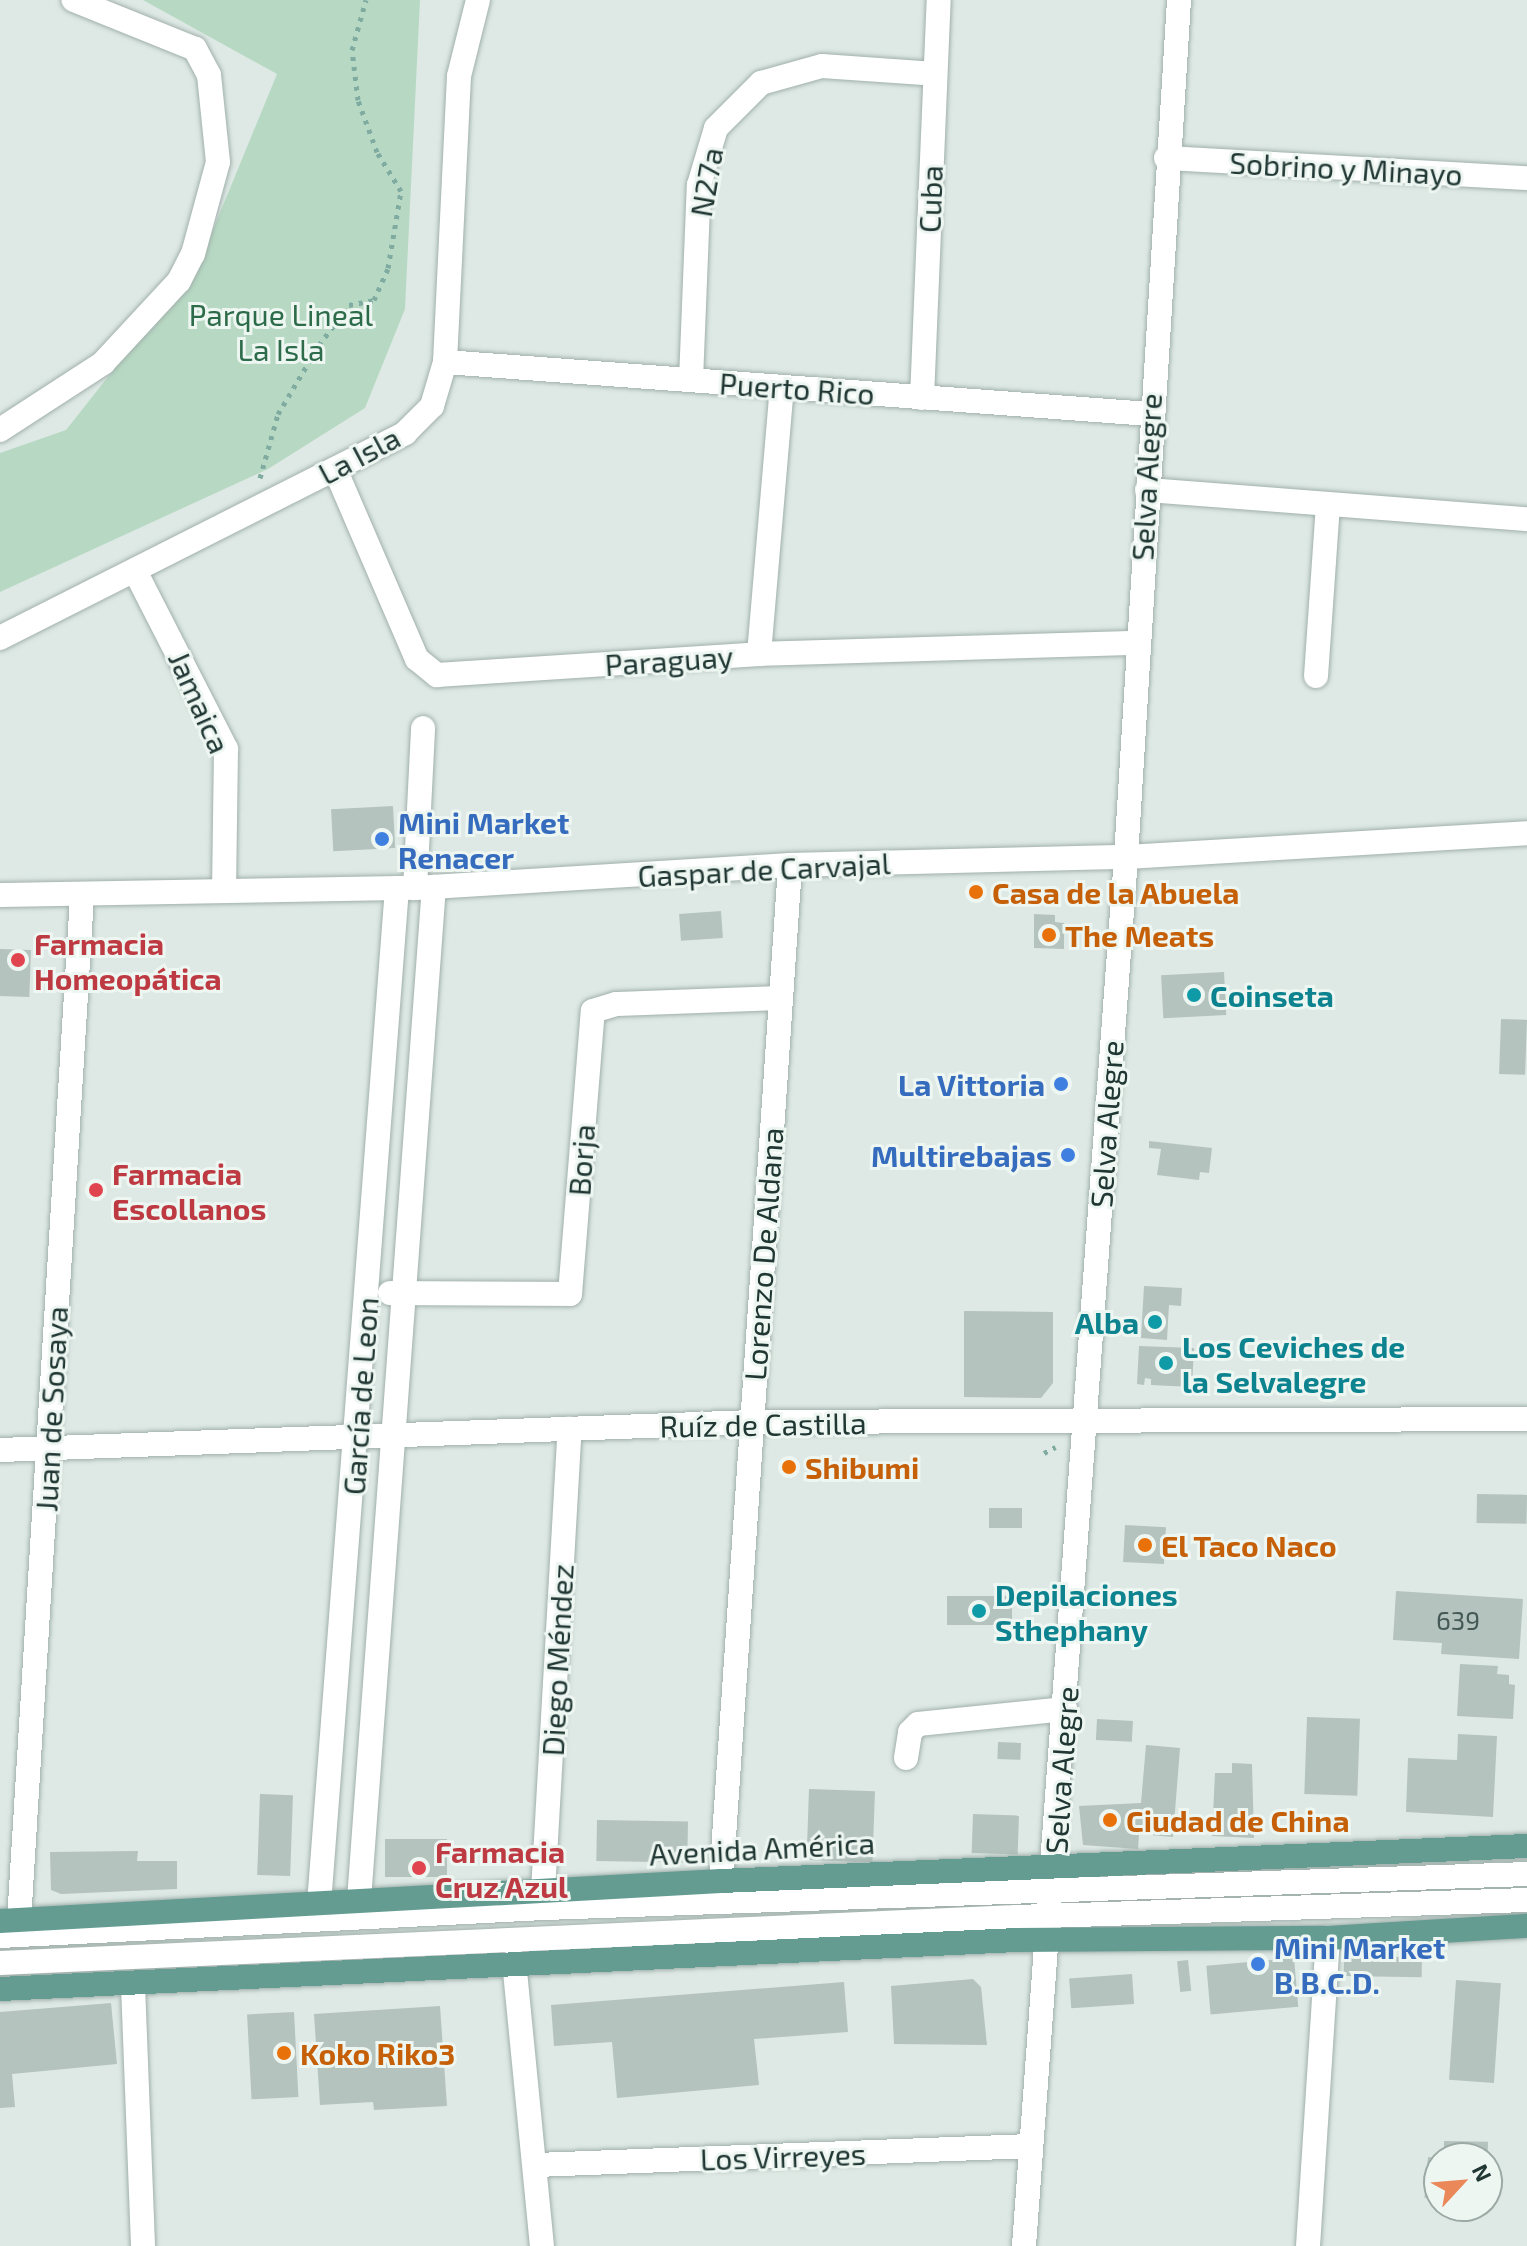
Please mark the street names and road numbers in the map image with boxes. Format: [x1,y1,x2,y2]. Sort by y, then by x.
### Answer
street label: N27a [682,144,730,220]
street label: Sobrino y Minayo [1228,144,1464,192]
street label: Cuba [911,165,949,233]
street label: Puerto Rico [718,365,876,411]
street label: Selva Alegre [1124,392,1168,562]
street label: La Isla [312,419,406,491]
street label: Paraguay [604,638,734,682]
street label: Jamaica [162,645,238,759]
street label: Gaspar de Carvajal [636,844,892,894]
street label: Selva Alegre [1082,1039,1130,1209]
street label: Borja [561,1123,601,1197]
street label: Lorenzo De Aldana [736,1126,790,1382]
street label: García de Leon [335,1296,385,1496]
street label: Juan de Sosaya [28,1305,74,1513]
street label: Ruíz de Castilla [659,1404,867,1444]
street label: Diego Méndez [534,1563,580,1757]
street label: Selva Alegre [1037,1685,1085,1855]
street label: Avenida América [648,1824,876,1872]
street label: Los Virreyes [699,2135,867,2177]

